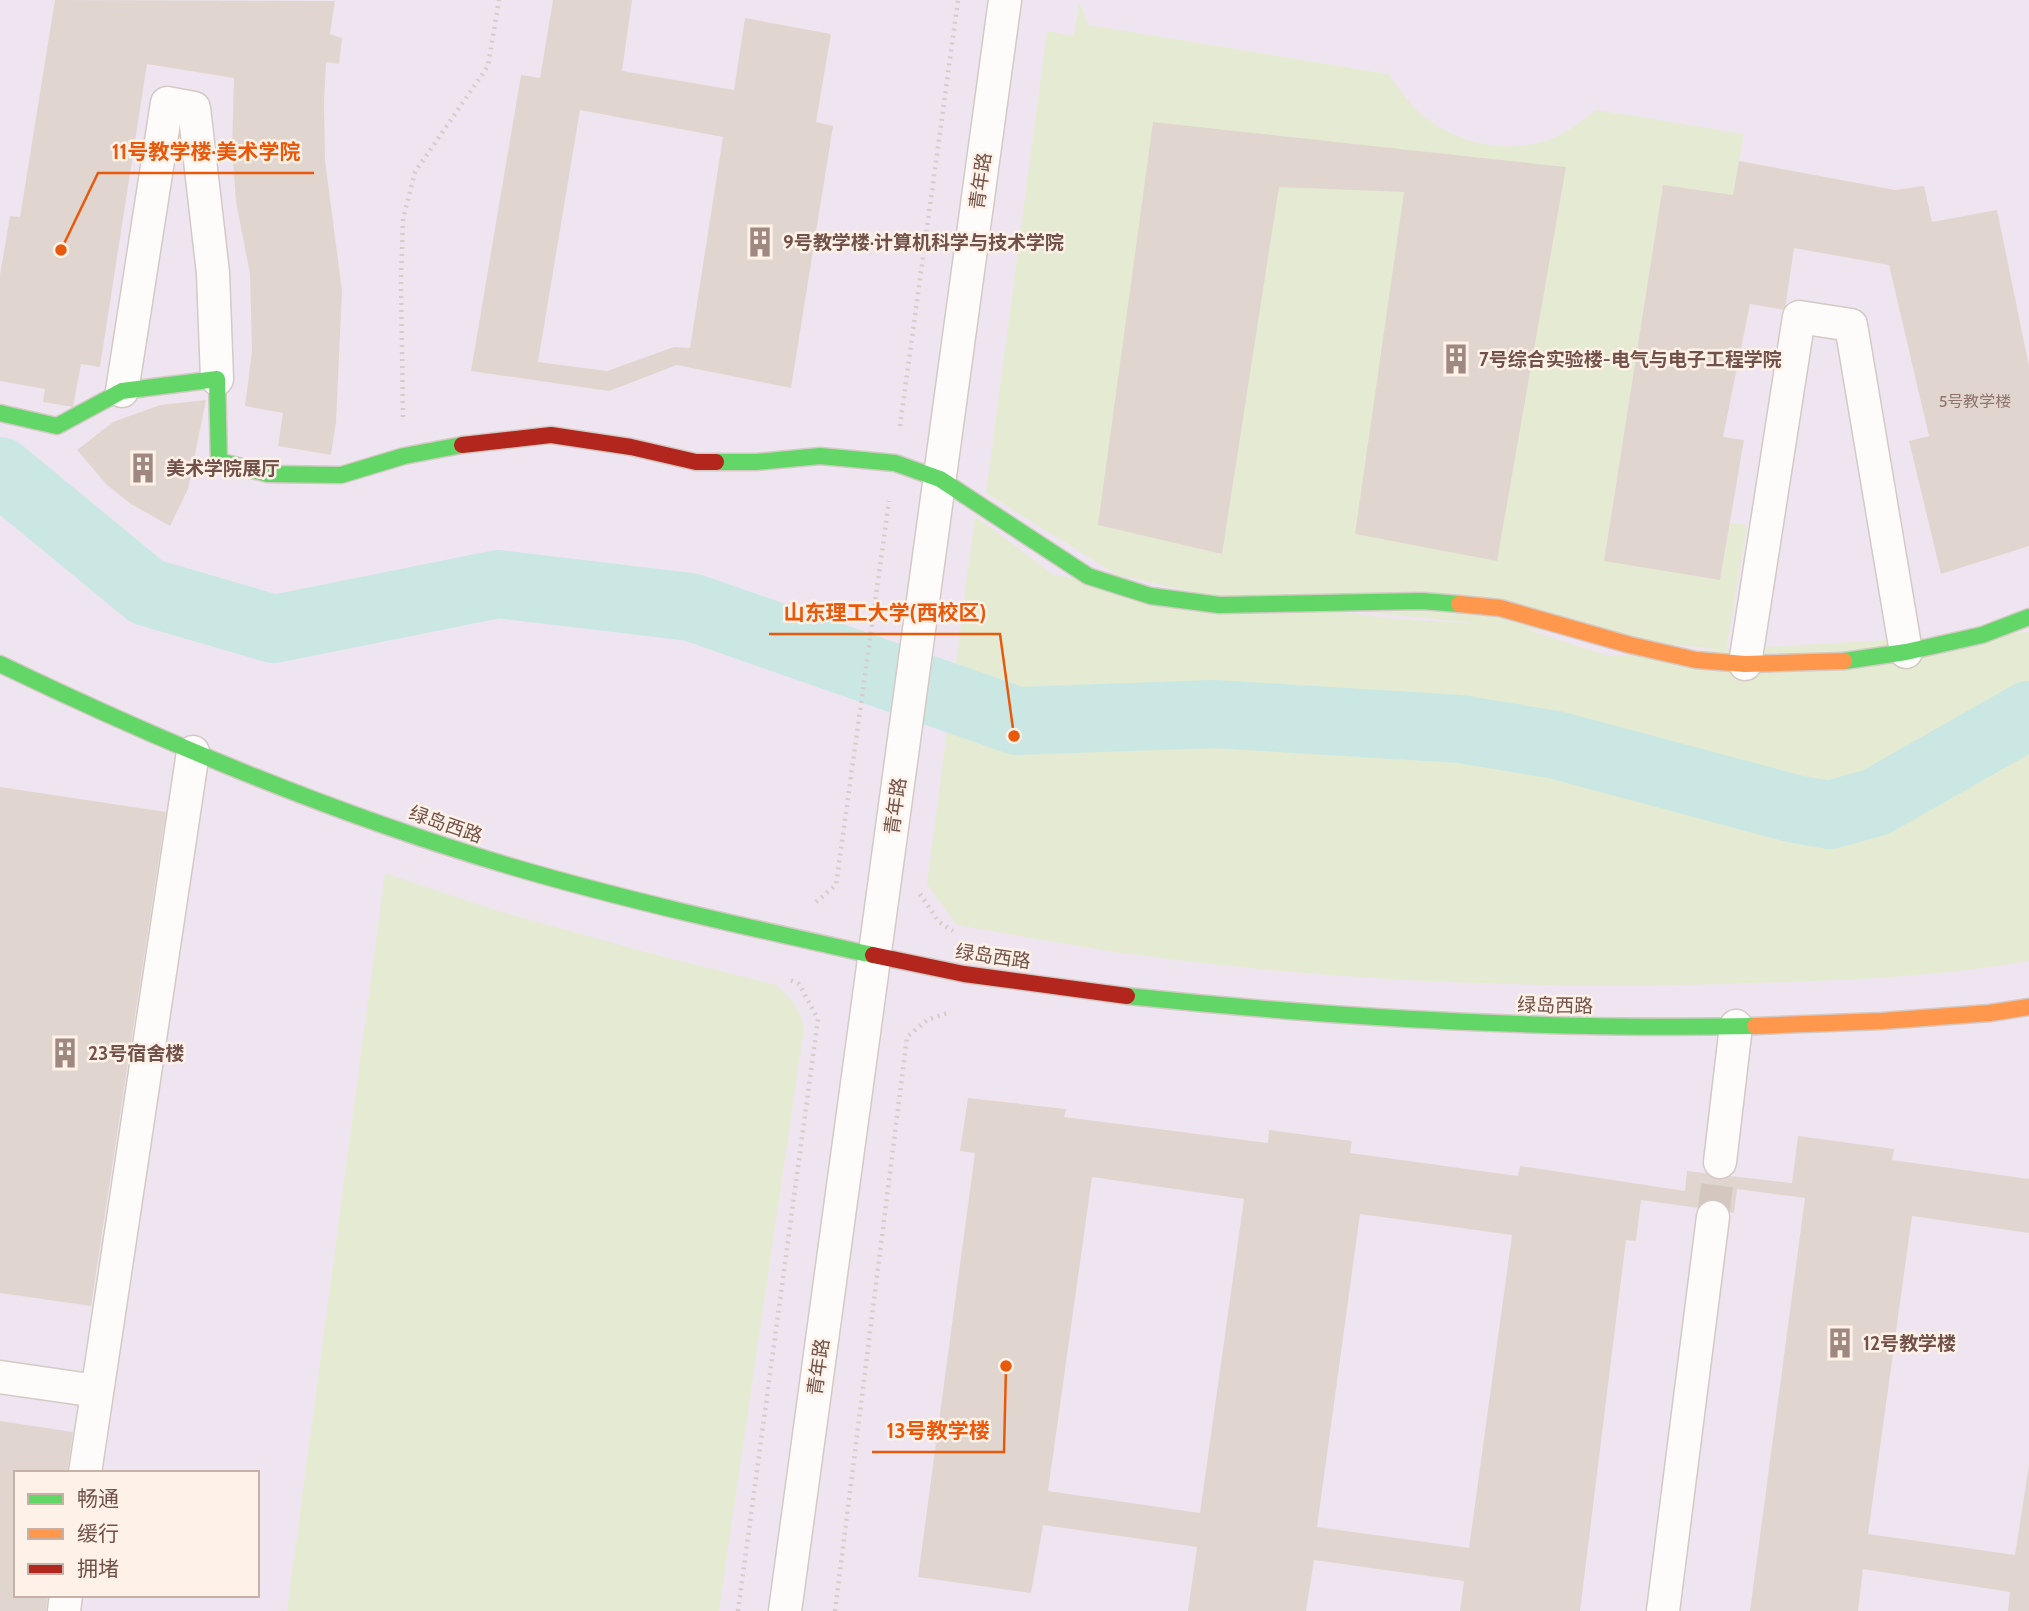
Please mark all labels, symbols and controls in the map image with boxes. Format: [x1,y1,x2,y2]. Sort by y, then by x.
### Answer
callout: 11号教学楼·美术学院 [98,131,314,173]
text: 11号教学楼·美术学院 [112,139,300,164]
street label: 青年路 [965,151,996,211]
building icon: 9号教学楼·计算机科学与技术学院 [743,225,777,259]
place label: 9号教学楼·计算机科学与技术学院 [783,231,1064,254]
building icon: 7号综合实验楼-电气与电子工程学院 [1439,342,1473,376]
place label: 7号综合实验楼-电气与电子工程学院 [1479,348,1782,371]
house number: 5号教学楼 [1939,392,2011,411]
building icon: 美术学院展厅 [126,451,160,485]
place label: 美术学院展厅 [166,457,280,480]
callout: 山东理工大学(西校区) [769,592,1000,634]
text: 山东理工大学(西校区) [784,600,986,625]
street label: 青年路 [880,776,911,836]
street label: 绿岛西路 [406,801,486,848]
street label: 绿岛西路 [954,940,1032,973]
street label: 绿岛西路 [1517,993,1593,1018]
building icon: 23号宿舍楼 [48,1036,82,1070]
place label: 23号宿舍楼 [88,1042,184,1065]
building icon: 12号教学楼 [1823,1326,1857,1360]
place label: 12号教学楼 [1863,1332,1956,1355]
street label: 青年路 [803,1337,834,1397]
callout: 13号教学楼 [872,1410,1004,1452]
text: 13号教学楼 [886,1418,990,1443]
legend [14,1471,259,1597]
text: 畅通 [77,1486,119,1511]
text: 缓行 [77,1521,119,1546]
text: 拥堵 [77,1556,119,1581]

